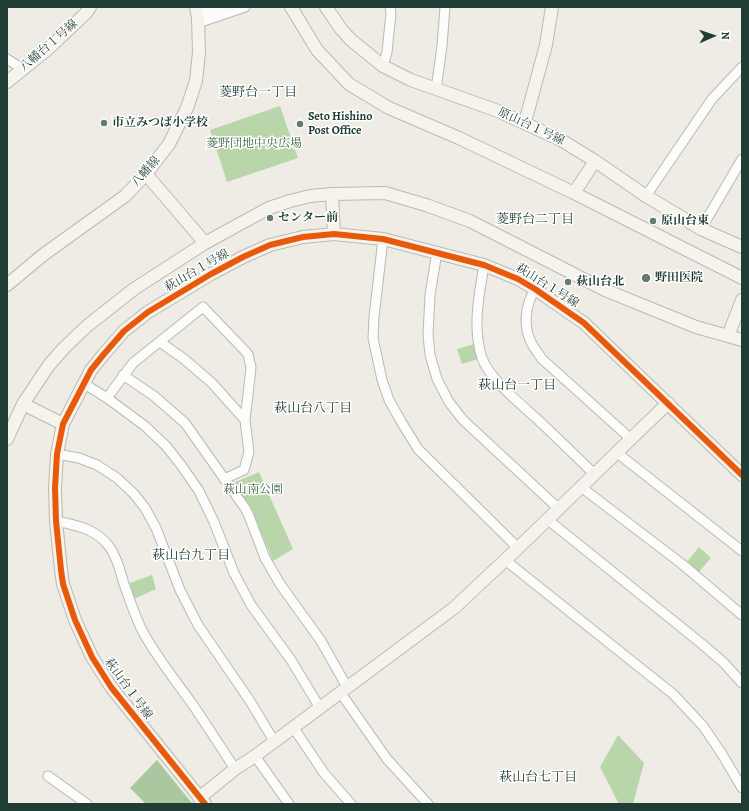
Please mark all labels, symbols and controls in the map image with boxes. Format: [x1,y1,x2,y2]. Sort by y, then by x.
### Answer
north arrow [693,16,733,56]
street label: 八幡台１号線 [17,17,81,75]
text: N [718,31,733,40]
district label: 菱野台一丁目 [219,85,297,101]
street label: 原山台１号線 [495,105,567,149]
place label: Seto Hishino Post Office [308,110,372,138]
place label: 市立みつば小学校 [112,116,208,130]
marker: 市立みつば小学校 [99,118,109,128]
marker: Seto Hishino Post Office [295,119,305,129]
park label: 菱野団地中央広場 [206,137,302,151]
street label: 八幡線 [129,154,163,190]
place label: センター前 [278,211,338,225]
district label: 菱野台二丁目 [496,212,574,228]
marker: センター前 [265,213,275,223]
place label: 原山台東 [661,214,709,228]
marker: 原山台東 [648,216,658,226]
street label: 萩山台１号線 [162,247,232,295]
street label: 萩山台１号線 [513,261,581,311]
place label: 野田医院 [655,271,703,285]
marker: 野田医院 [640,272,652,284]
place label: 萩山台北 [576,275,624,289]
marker: 萩山台北 [563,277,573,287]
district label: 萩山台一丁目 [478,378,556,394]
district label: 萩山台八丁目 [274,401,352,417]
park label: 萩山南公園 [223,483,283,497]
district label: 萩山台九丁目 [152,548,230,564]
street label: 萩山台１号線 [101,656,155,722]
district label: 萩山台七丁目 [499,770,577,786]

